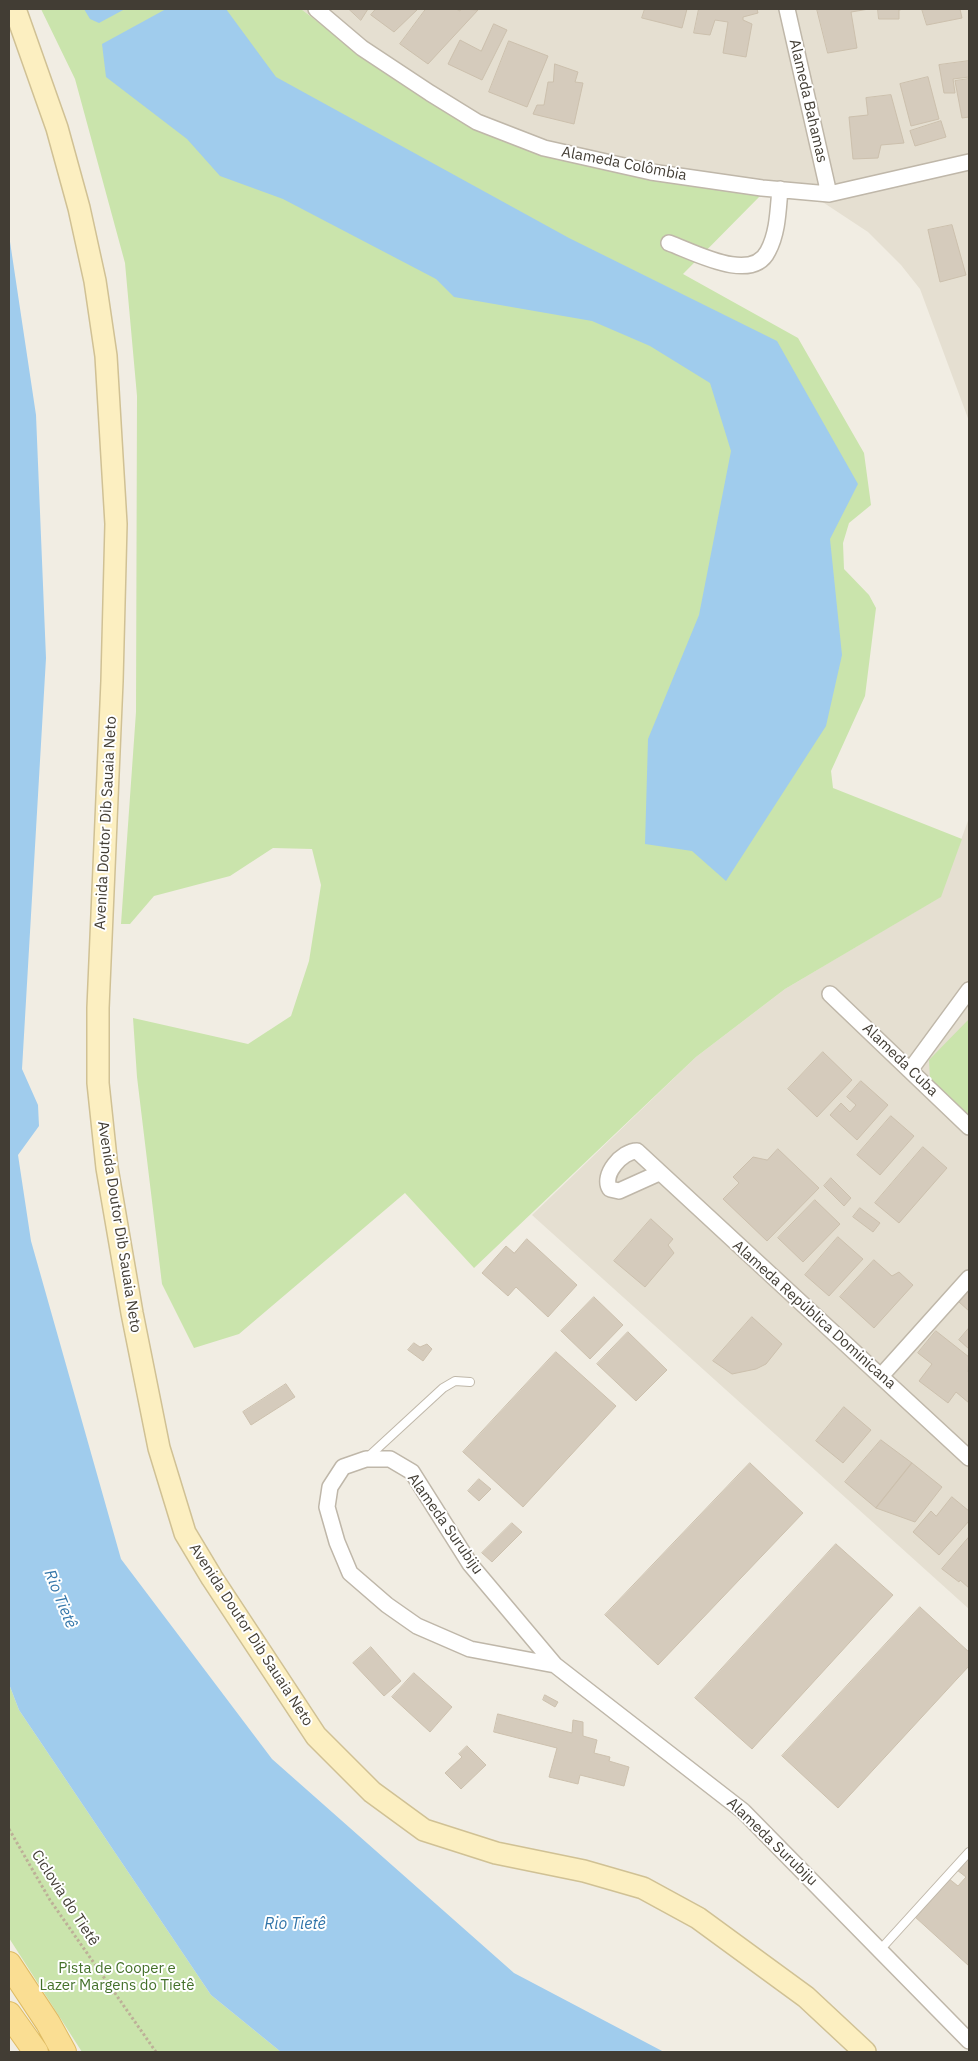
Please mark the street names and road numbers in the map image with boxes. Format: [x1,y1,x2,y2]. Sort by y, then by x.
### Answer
street label: Alameda Bahamas [785,38,831,164]
street label: Alameda Colômbia [560,143,688,185]
street label: Avenida Doutor Dib Sauaia Neto [91,716,121,930]
street label: Alameda Cuba [859,1020,941,1100]
street label: Avenida Doutor Dib Sauaia Neto [93,1120,145,1334]
street label: Alameda República Dominicana [729,1237,899,1393]
street label: Alameda Surubiju [403,1470,487,1578]
street label: Avenida Doutor Dib Sauaia Neto [185,1540,317,1730]
street label: Alameda Surubiju [723,1794,821,1890]
street label: Ciclovia do Tietê [27,1847,103,1949]

